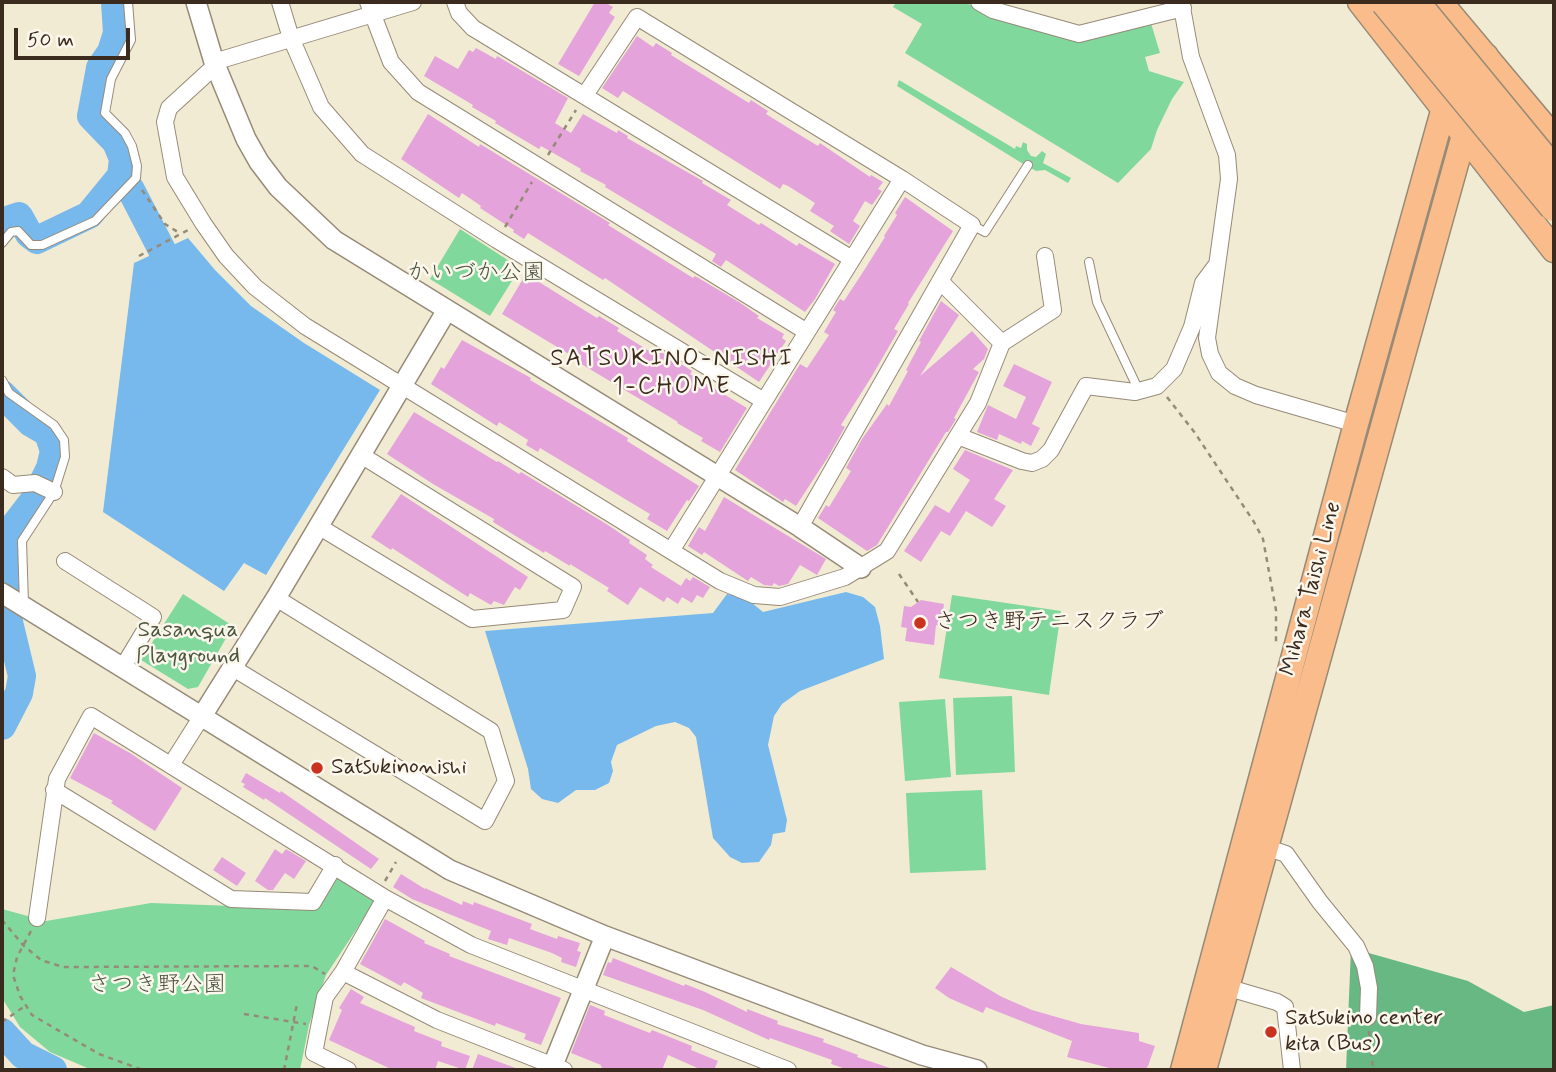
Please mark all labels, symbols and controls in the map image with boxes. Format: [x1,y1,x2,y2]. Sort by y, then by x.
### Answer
scale bar [18,14,133,58]
text: 50 m [27,26,74,54]
park label: かいづか公園 [407,260,545,288]
district label: SATSUKINO-NISHI 1-CHOME [553,346,791,402]
street label: Mihara Taishi Line [1275,499,1349,679]
place label: さつき野テニスクラブ [934,609,1164,637]
marker: さつき野テニスクラブ [912,615,928,631]
park label: Sasanqua Playground [136,617,240,671]
place label: Satsukinonishi [331,754,467,782]
marker: Satsukinonishi [309,760,325,776]
park label: さつき野公園 [88,972,226,1000]
place label: Satsukino center kita (Bus) [1285,1005,1443,1059]
marker: Satsukino center kita (Bus) [1263,1024,1279,1040]

